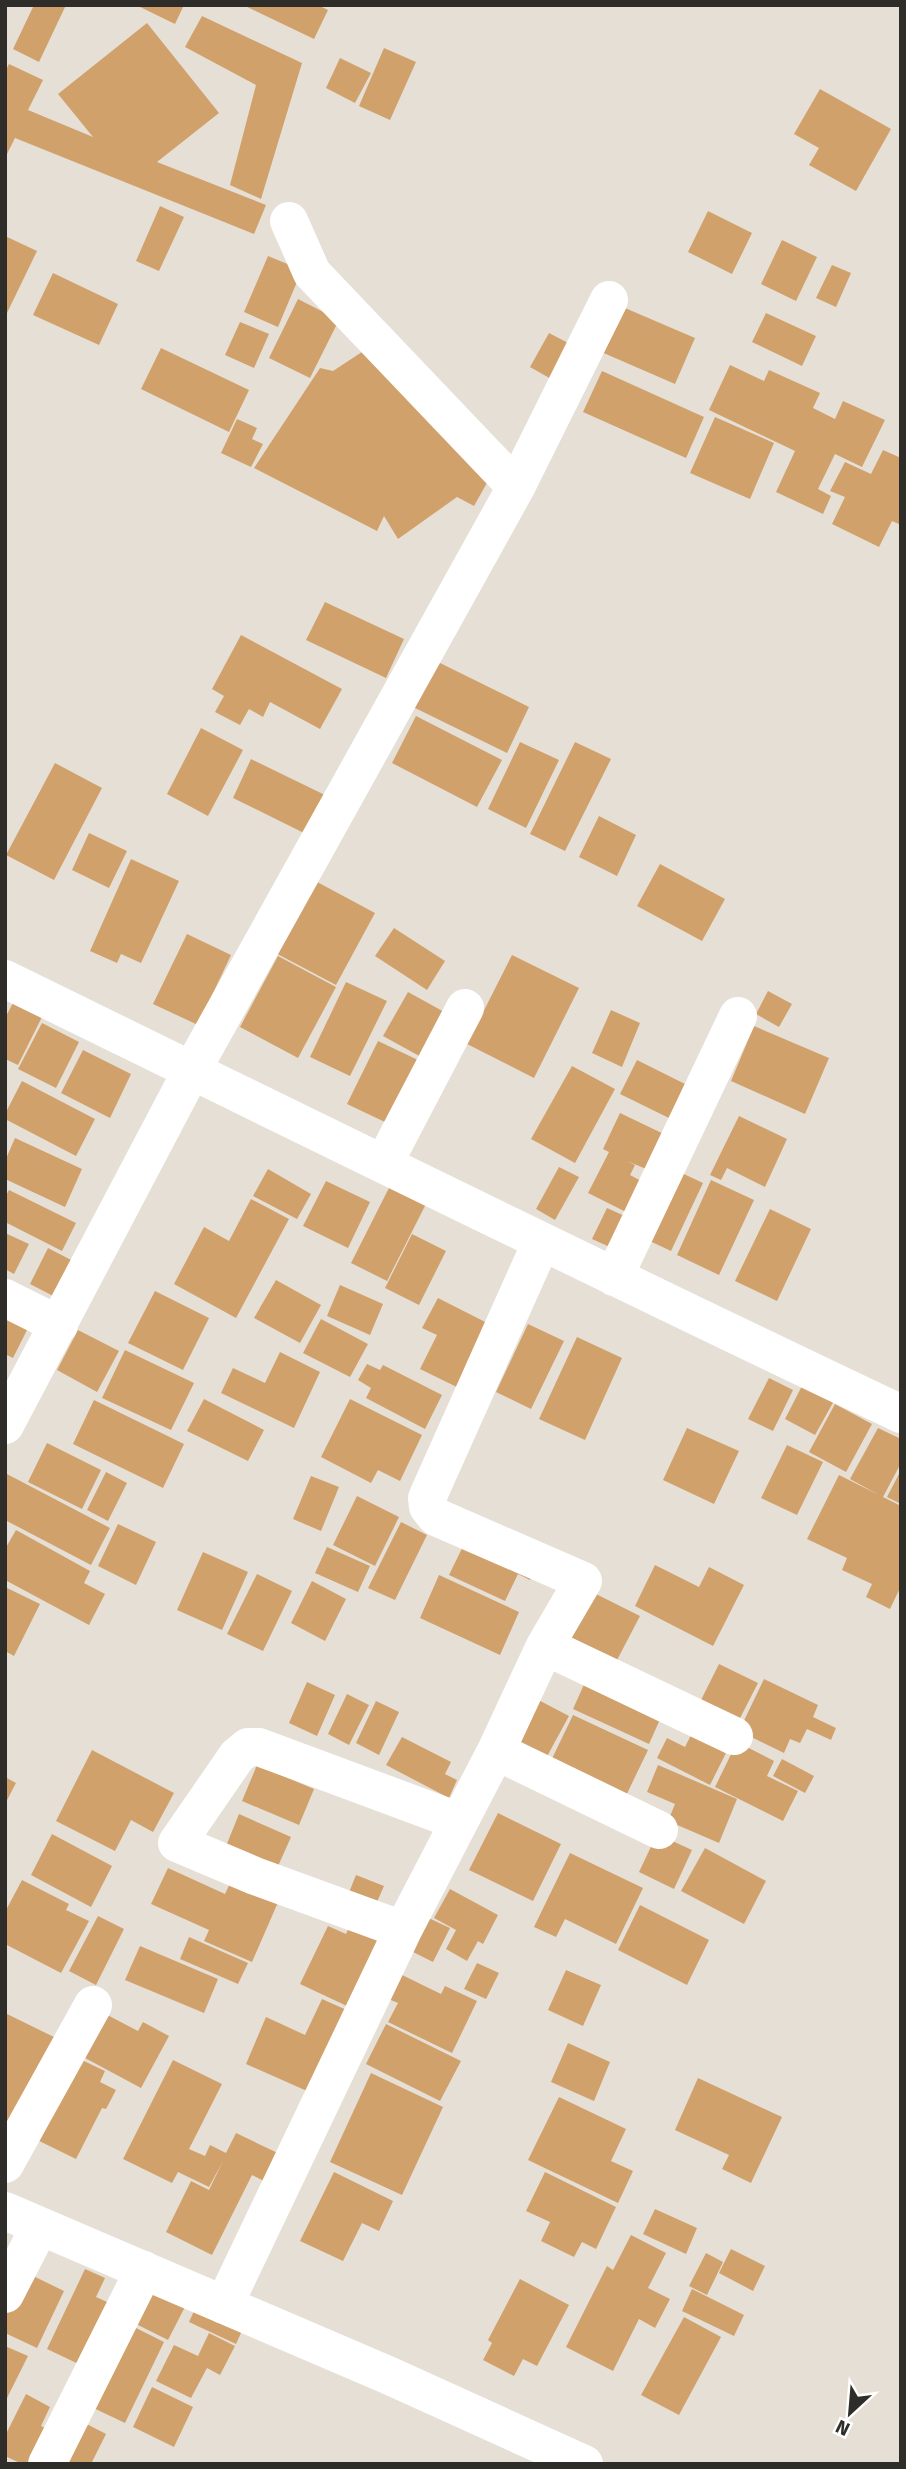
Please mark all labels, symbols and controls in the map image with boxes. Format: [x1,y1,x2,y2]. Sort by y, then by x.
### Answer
north arrow [815,2378,885,2448]
text: N [832,2415,853,2441]

